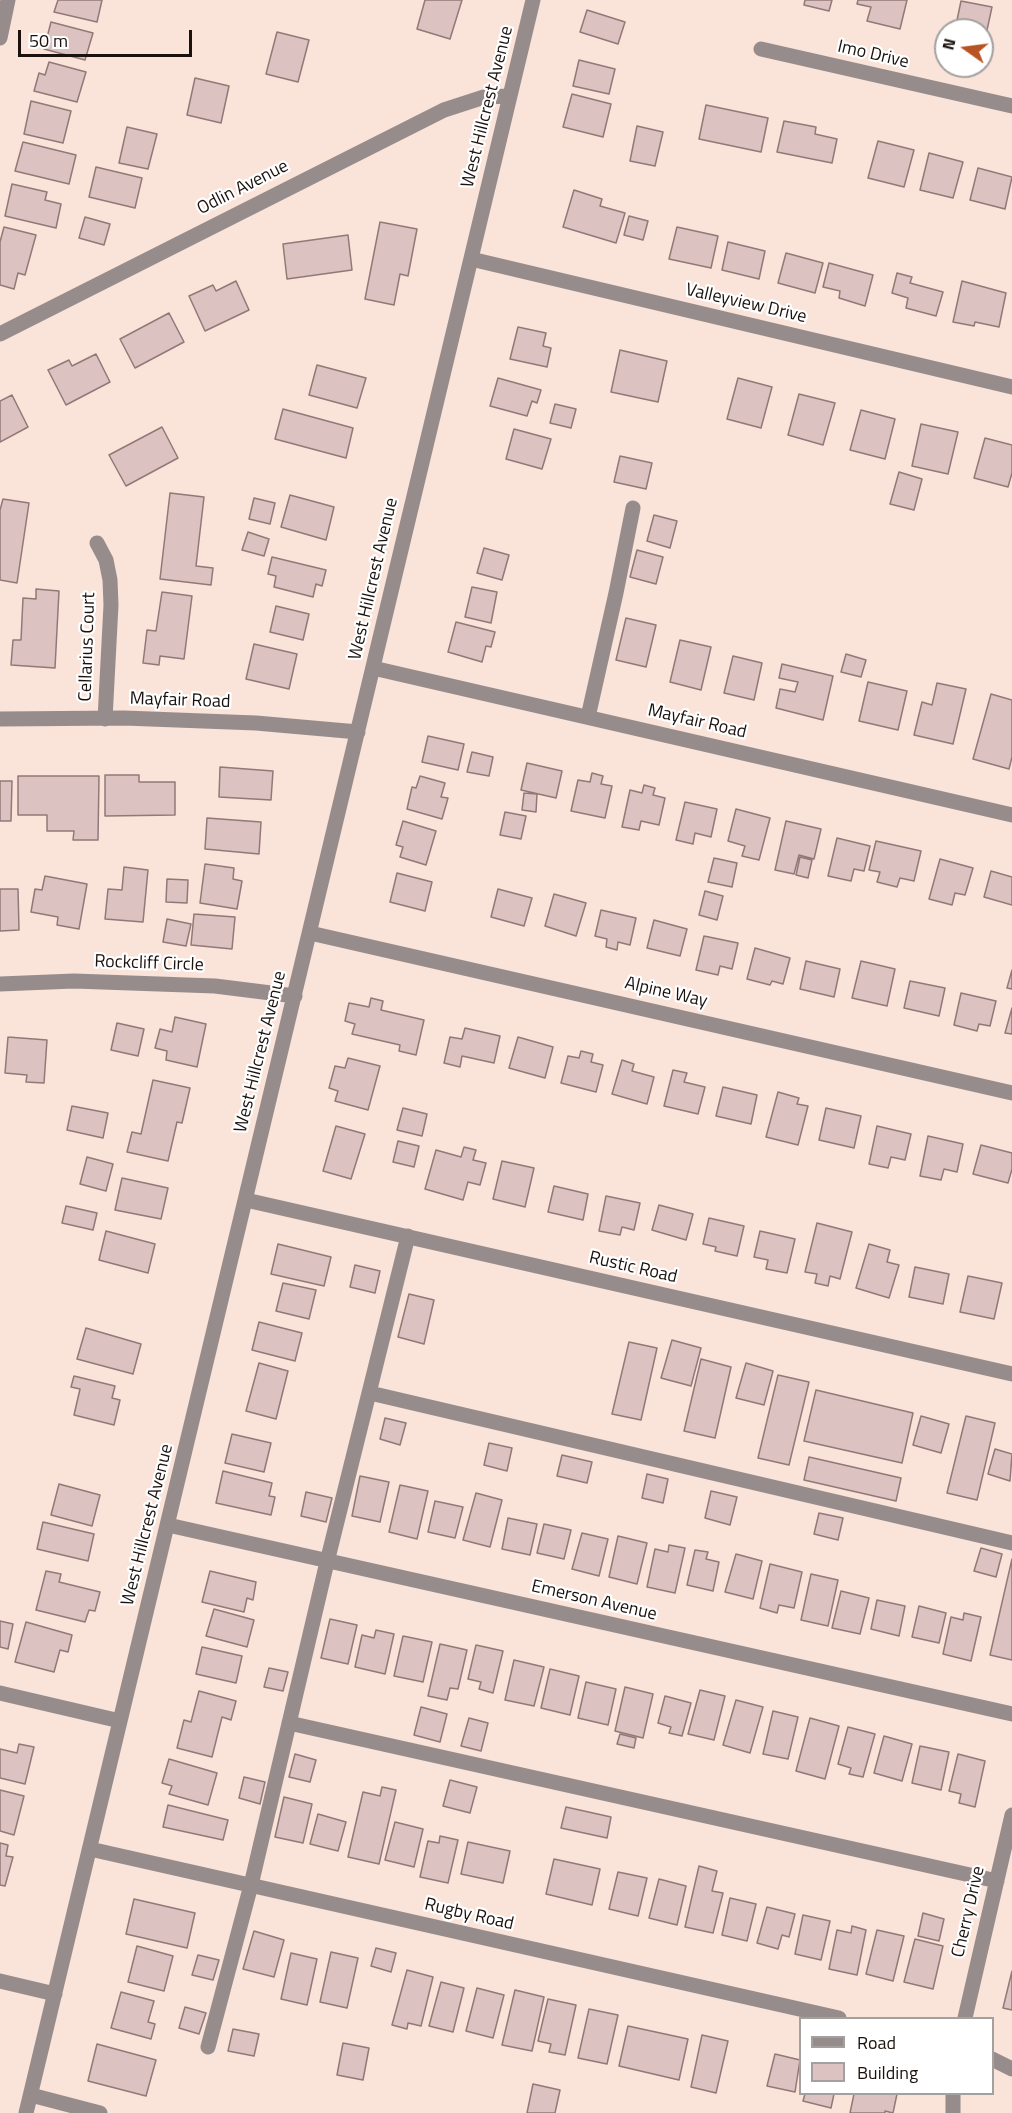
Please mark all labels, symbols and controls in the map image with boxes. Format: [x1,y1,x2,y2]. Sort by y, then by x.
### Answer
scale bar [21,18,195,56]
north arrow [934,18,994,78]
street label: West Hillcrest Avenue [457,24,519,190]
text: 50 m [29,27,68,54]
street label: Imo Drive [835,36,911,74]
text: N [935,36,961,52]
street label: Odlin Avenue [194,156,292,220]
street label: Valleyview Drive [683,280,809,328]
street label: West Hillcrest Avenue [345,496,403,662]
street label: Cellarius Court [75,592,101,702]
street label: Mayfair Road [129,688,231,714]
street label: Mayfair Road [645,700,749,744]
street label: Rockcliff Circle [94,951,204,977]
street label: West Hillcrest Avenue [230,969,292,1135]
street label: Alpine Way [622,973,710,1013]
street label: Rustic Road [587,1247,679,1289]
street label: West Hillcrest Avenue [117,1442,179,1608]
street label: Emerson Avenue [529,1576,659,1626]
street label: Cherry Drive [948,1864,990,1960]
street label: Rugby Road [422,1894,516,1936]
legend [799,2017,994,2095]
text: Road [857,2029,896,2056]
text: Building [857,2059,918,2086]

